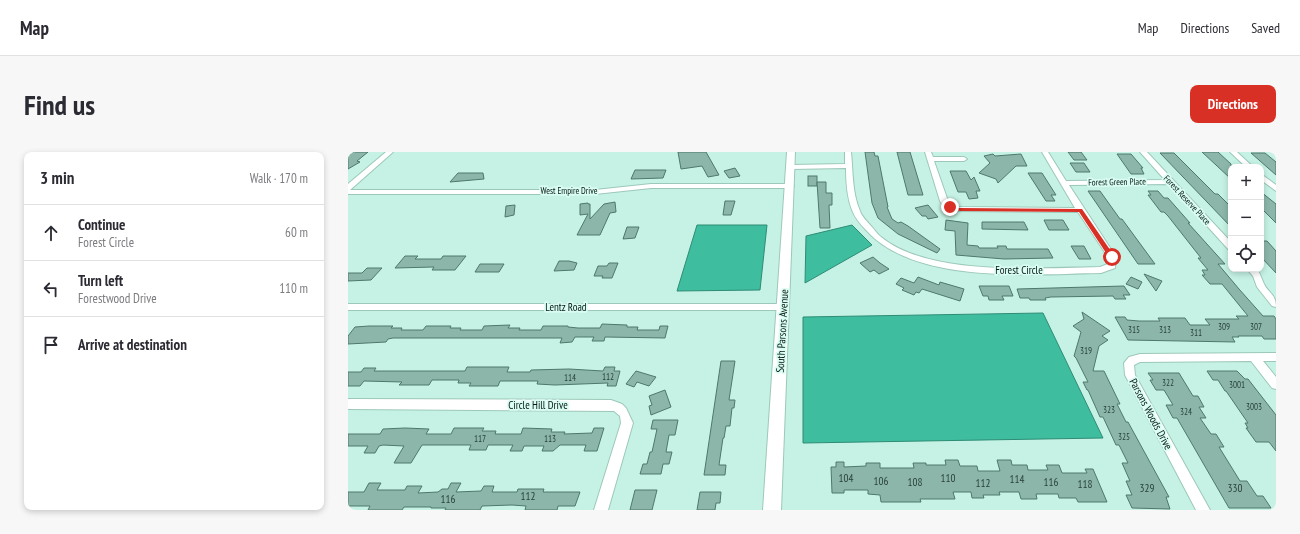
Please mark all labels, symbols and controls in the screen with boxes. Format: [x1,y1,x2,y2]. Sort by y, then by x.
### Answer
text: Map [20,16,49,40]
text: Map [1138,19,1158,37]
text: Directions [1180,19,1229,37]
text: Saved [1251,19,1280,37]
button: Directions [1190,85,1276,123]
text: Find us [24,86,95,123]
map controls [1228,164,1264,272]
button: + [1228,164,1264,200]
text: 3 min [40,167,74,189]
text: Walk · 170 m [250,170,308,187]
street label: Forest Reserve Place [1162,173,1213,227]
street label: Forest Green Place [1088,175,1146,188]
street label: West Empire Drive [541,185,598,196]
route end [941,198,959,216]
button: − [1228,200,1264,236]
text: Continue [78,215,125,234]
icon: ahead [40,222,62,244]
text: 60 m [285,224,308,241]
text: Forest Circle [78,234,134,251]
button: locate [1228,236,1264,272]
route start [1103,248,1121,266]
street label: Forest Circle [995,263,1043,277]
text: Turn left [78,271,123,290]
icon: left [40,278,62,300]
text: 110 m [279,280,308,297]
street label: South Parsons Avenue [773,289,791,373]
text: Forestwood Drive [78,290,157,307]
street label: Lentz Road [545,300,587,314]
house number: 309 [1218,321,1230,332]
house number: 307 [1250,321,1262,332]
house number: 315 [1128,324,1140,335]
house number: 313 [1159,324,1171,335]
house number: 311 [1190,327,1202,338]
icon: arrive [40,334,62,356]
text: Arrive at destination [78,335,187,354]
house number: 319 [1080,345,1092,356]
house number: 112 [602,371,614,382]
house number: 114 [564,372,576,383]
street label: Parsons Woods Drive [1126,376,1176,452]
house number: 322 [1162,377,1174,388]
house number: 3001 [1229,379,1245,390]
street label: Circle Hill Drive [508,398,568,412]
house number: 3003 [1246,401,1262,412]
house number: 323 [1103,404,1115,415]
house number: 324 [1180,406,1192,417]
house number: 325 [1118,431,1130,442]
house number: 117 [474,433,486,444]
house number: 113 [544,433,556,444]
house number: 104 [839,471,853,485]
house number: 110 [941,471,955,485]
house number: 114 [1010,472,1024,486]
house number: 106 [874,474,888,488]
house number: 108 [908,475,922,489]
house number: 116 [1044,475,1058,489]
house number: 112 [976,476,990,490]
house number: 118 [1078,477,1092,491]
house number: 329 [1140,481,1154,495]
house number: 330 [1228,481,1242,495]
house number: 112 [521,489,535,503]
house number: 116 [441,492,455,506]

